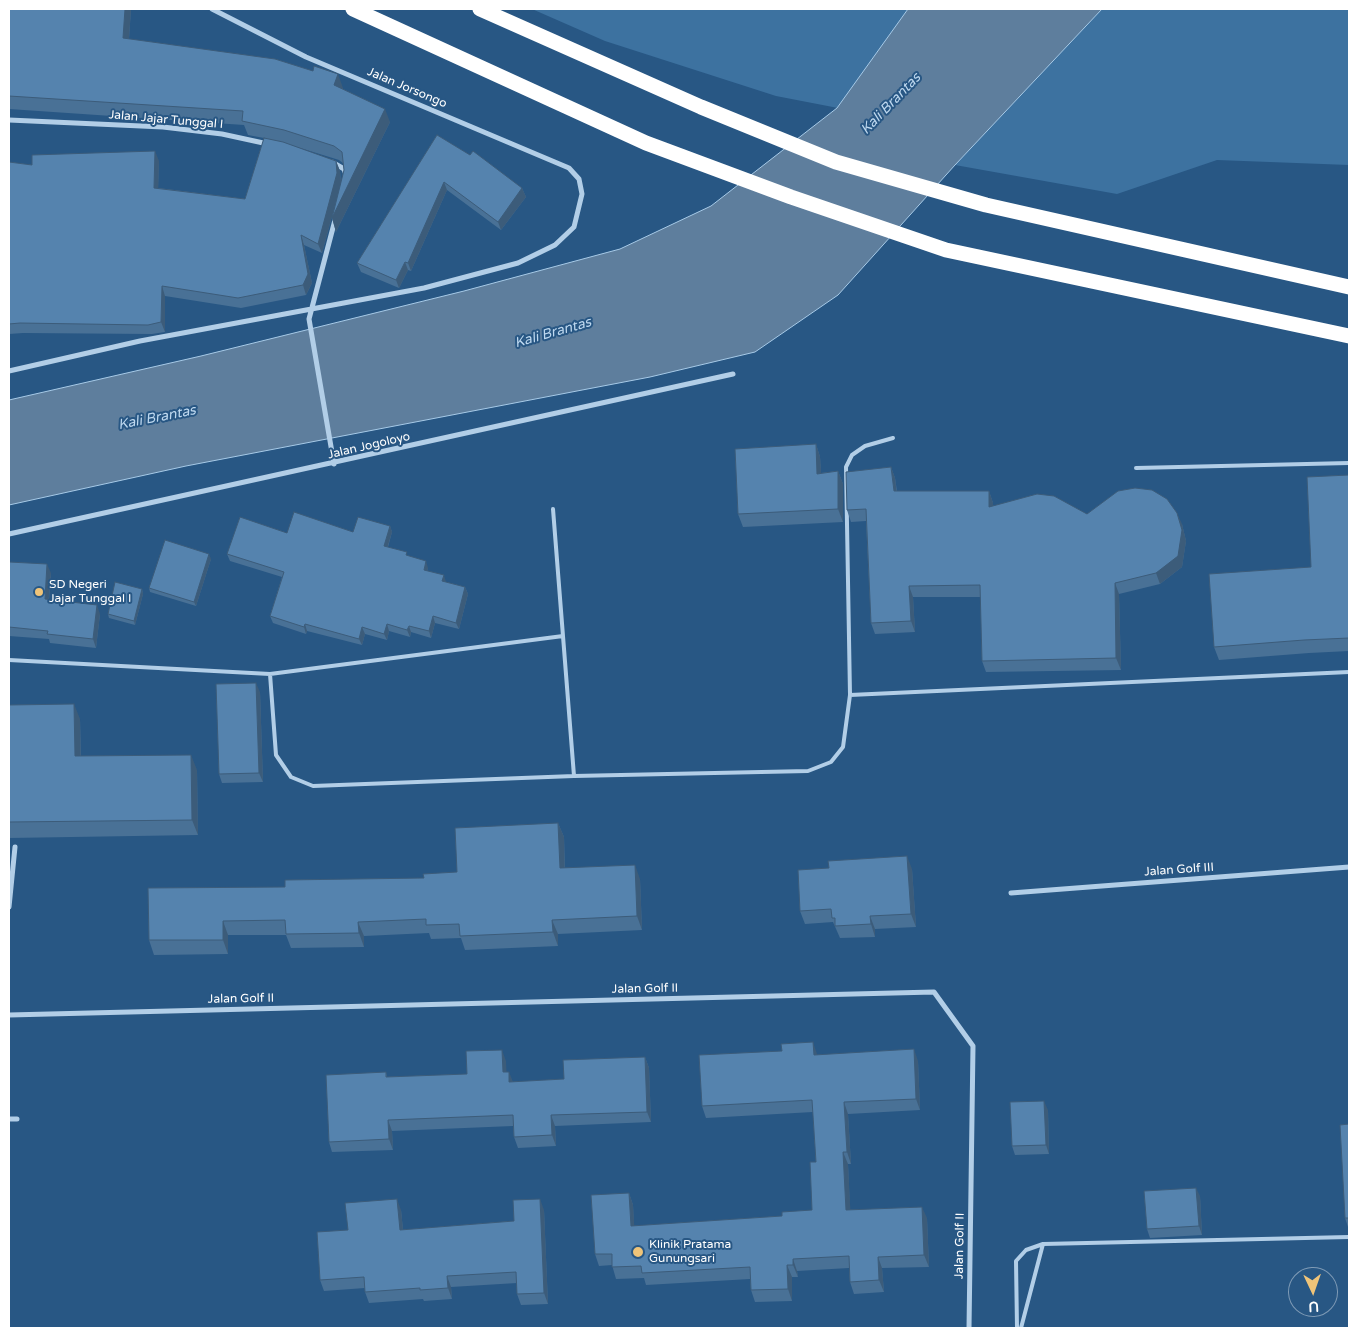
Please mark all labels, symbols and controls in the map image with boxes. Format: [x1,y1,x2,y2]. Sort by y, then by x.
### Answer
street label: Jalan Jorsongo [365,65,449,111]
water label: Kali Brantas [858,70,924,138]
street label: Jalan Jajar Tunggal I [108,108,224,132]
water label: Kali Brantas [513,314,593,352]
water label: Kali Brantas [117,402,197,434]
street label: Jalan Jogoloyo [326,430,412,462]
place label: SD Negeri Jajar Tunggal I [49,578,131,606]
marker: SD Negeri Jajar Tunggal I [33,586,45,598]
street label: Jalan Golf III [1144,860,1214,880]
street label: Jalan Golf II [612,981,678,997]
street label: Jalan Golf II [208,991,274,1007]
street label: Jalan Golf II [952,1213,968,1279]
place label: Klinik Pratama Gunungsari [649,1238,731,1266]
marker: Klinik Pratama Gunungsari [631,1245,645,1259]
north arrow [1288,1267,1338,1317]
text: U [1308,1298,1320,1315]

